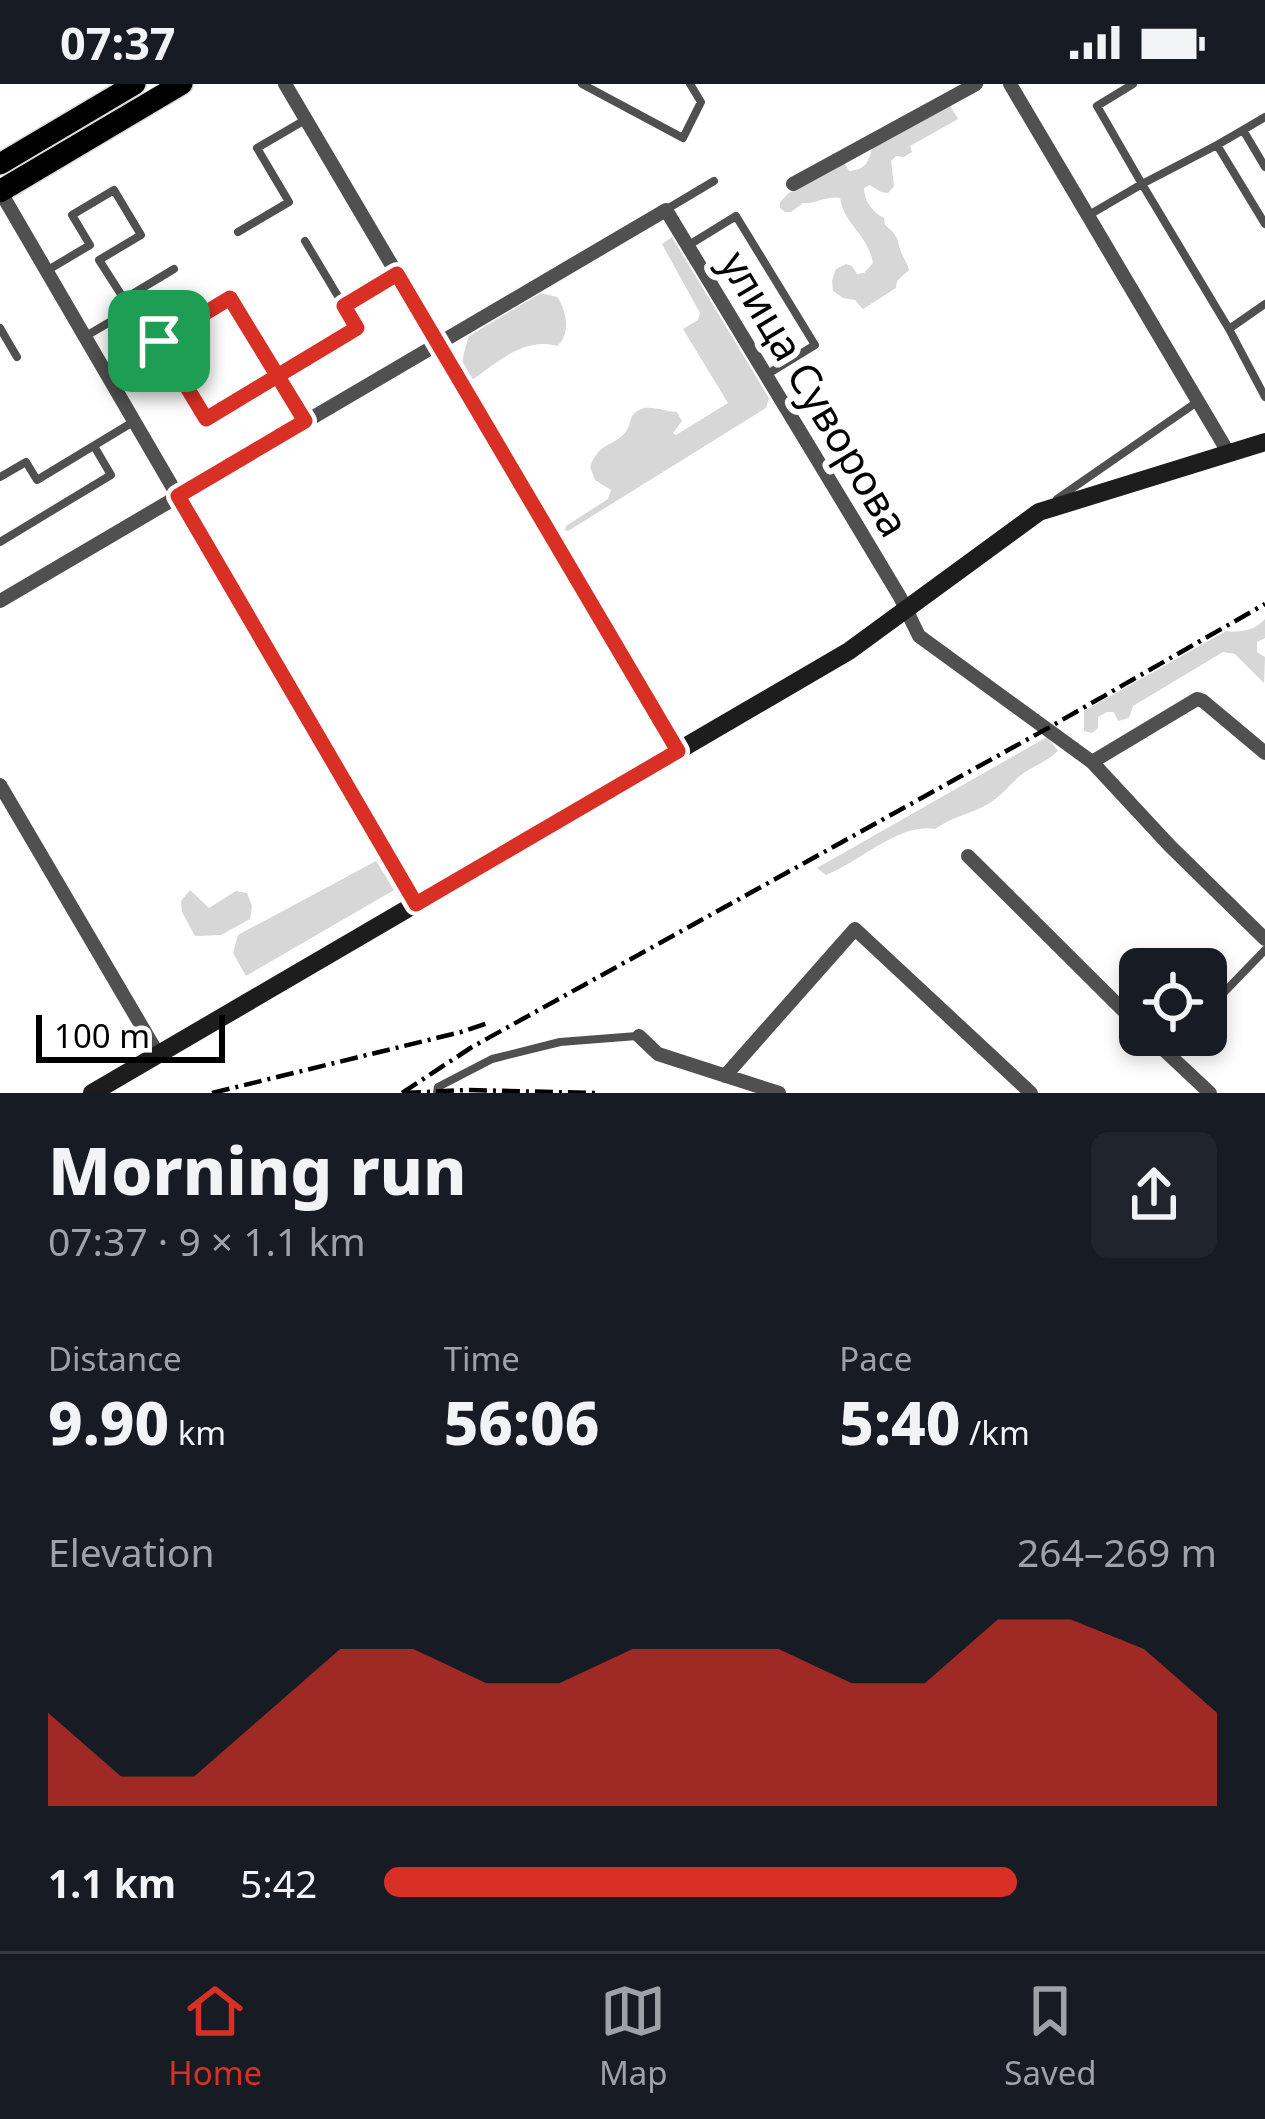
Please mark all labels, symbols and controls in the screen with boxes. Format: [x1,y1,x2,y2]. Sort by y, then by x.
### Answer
text: 07:37 [60,12,176,73]
street label: улица Суворова [708,239,924,547]
pin [108,290,210,392]
icon: arrive [126,308,192,374]
map controls [1119,948,1227,1056]
button: locate [1119,948,1227,1056]
scale bar [36,1009,225,1062]
text: 100 m [54,1013,150,1058]
text: Morning run [48,1124,467,1214]
button: share [1091,1132,1217,1258]
text: 07:37 · 9 × 1.1 km [48,1214,366,1267]
text: Distance [48,1336,182,1381]
text: Time [444,1336,520,1381]
text: Pace [839,1336,912,1381]
text: 9.90 [48,1381,169,1463]
text: 56:06 [444,1381,599,1463]
text: 5:40 [839,1381,960,1463]
text: km [169,1410,226,1455]
text: /km [960,1410,1030,1455]
text: Elevation [48,1525,215,1578]
text: 264–269 m [1017,1525,1217,1578]
text: 1.1 km [48,1856,176,1909]
text: 5:42 [240,1856,317,1909]
tab: Home [168,1978,262,2095]
tab: Map [599,1978,668,2095]
tab: Saved [1004,1978,1097,2095]

